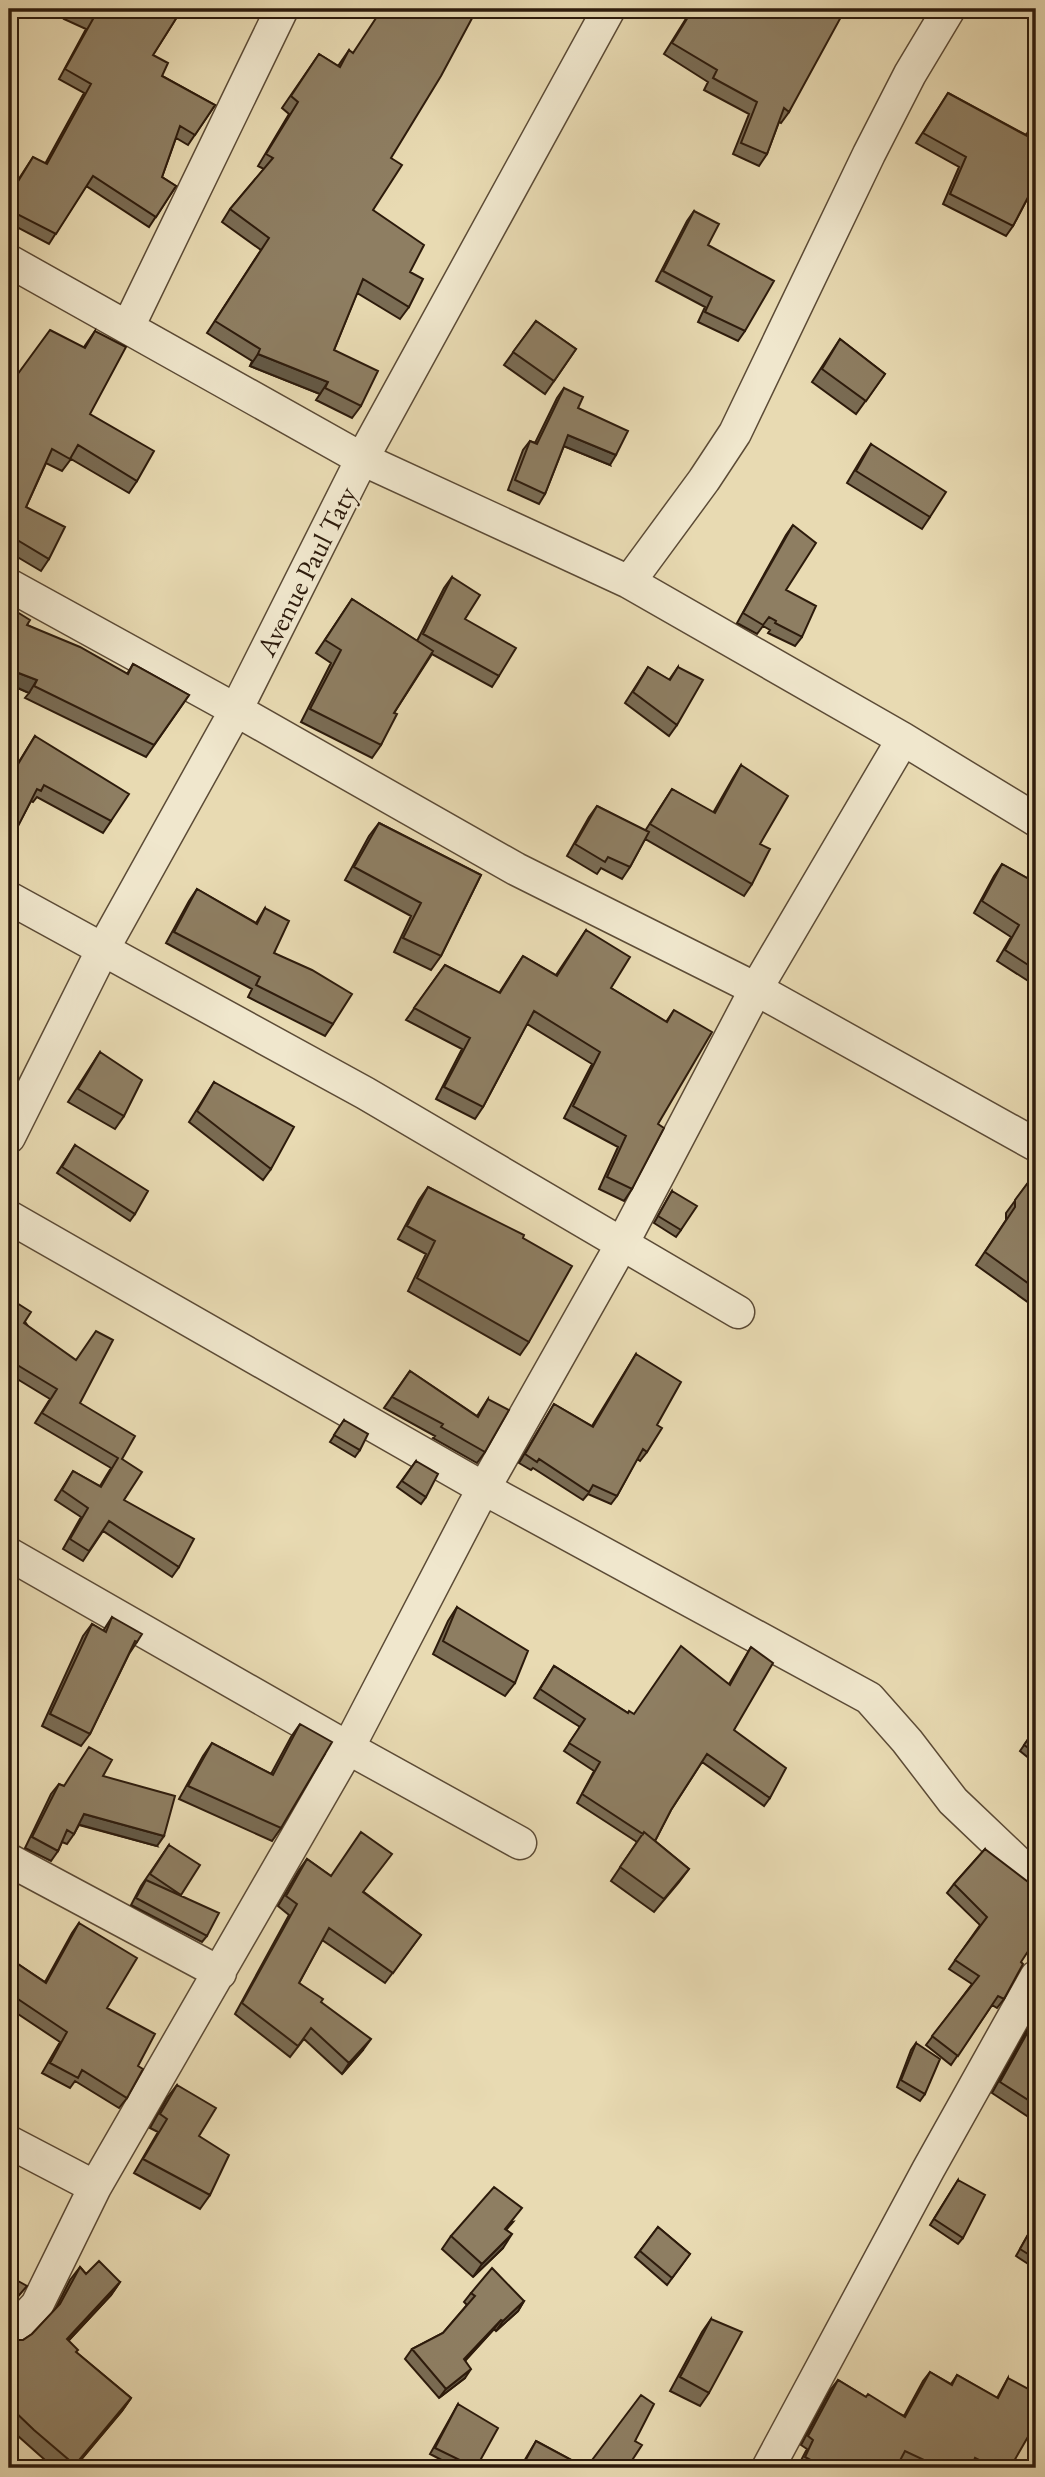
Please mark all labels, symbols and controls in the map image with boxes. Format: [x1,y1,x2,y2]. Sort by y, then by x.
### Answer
street label: Avenue Paul Taty [247,479,365,663]

